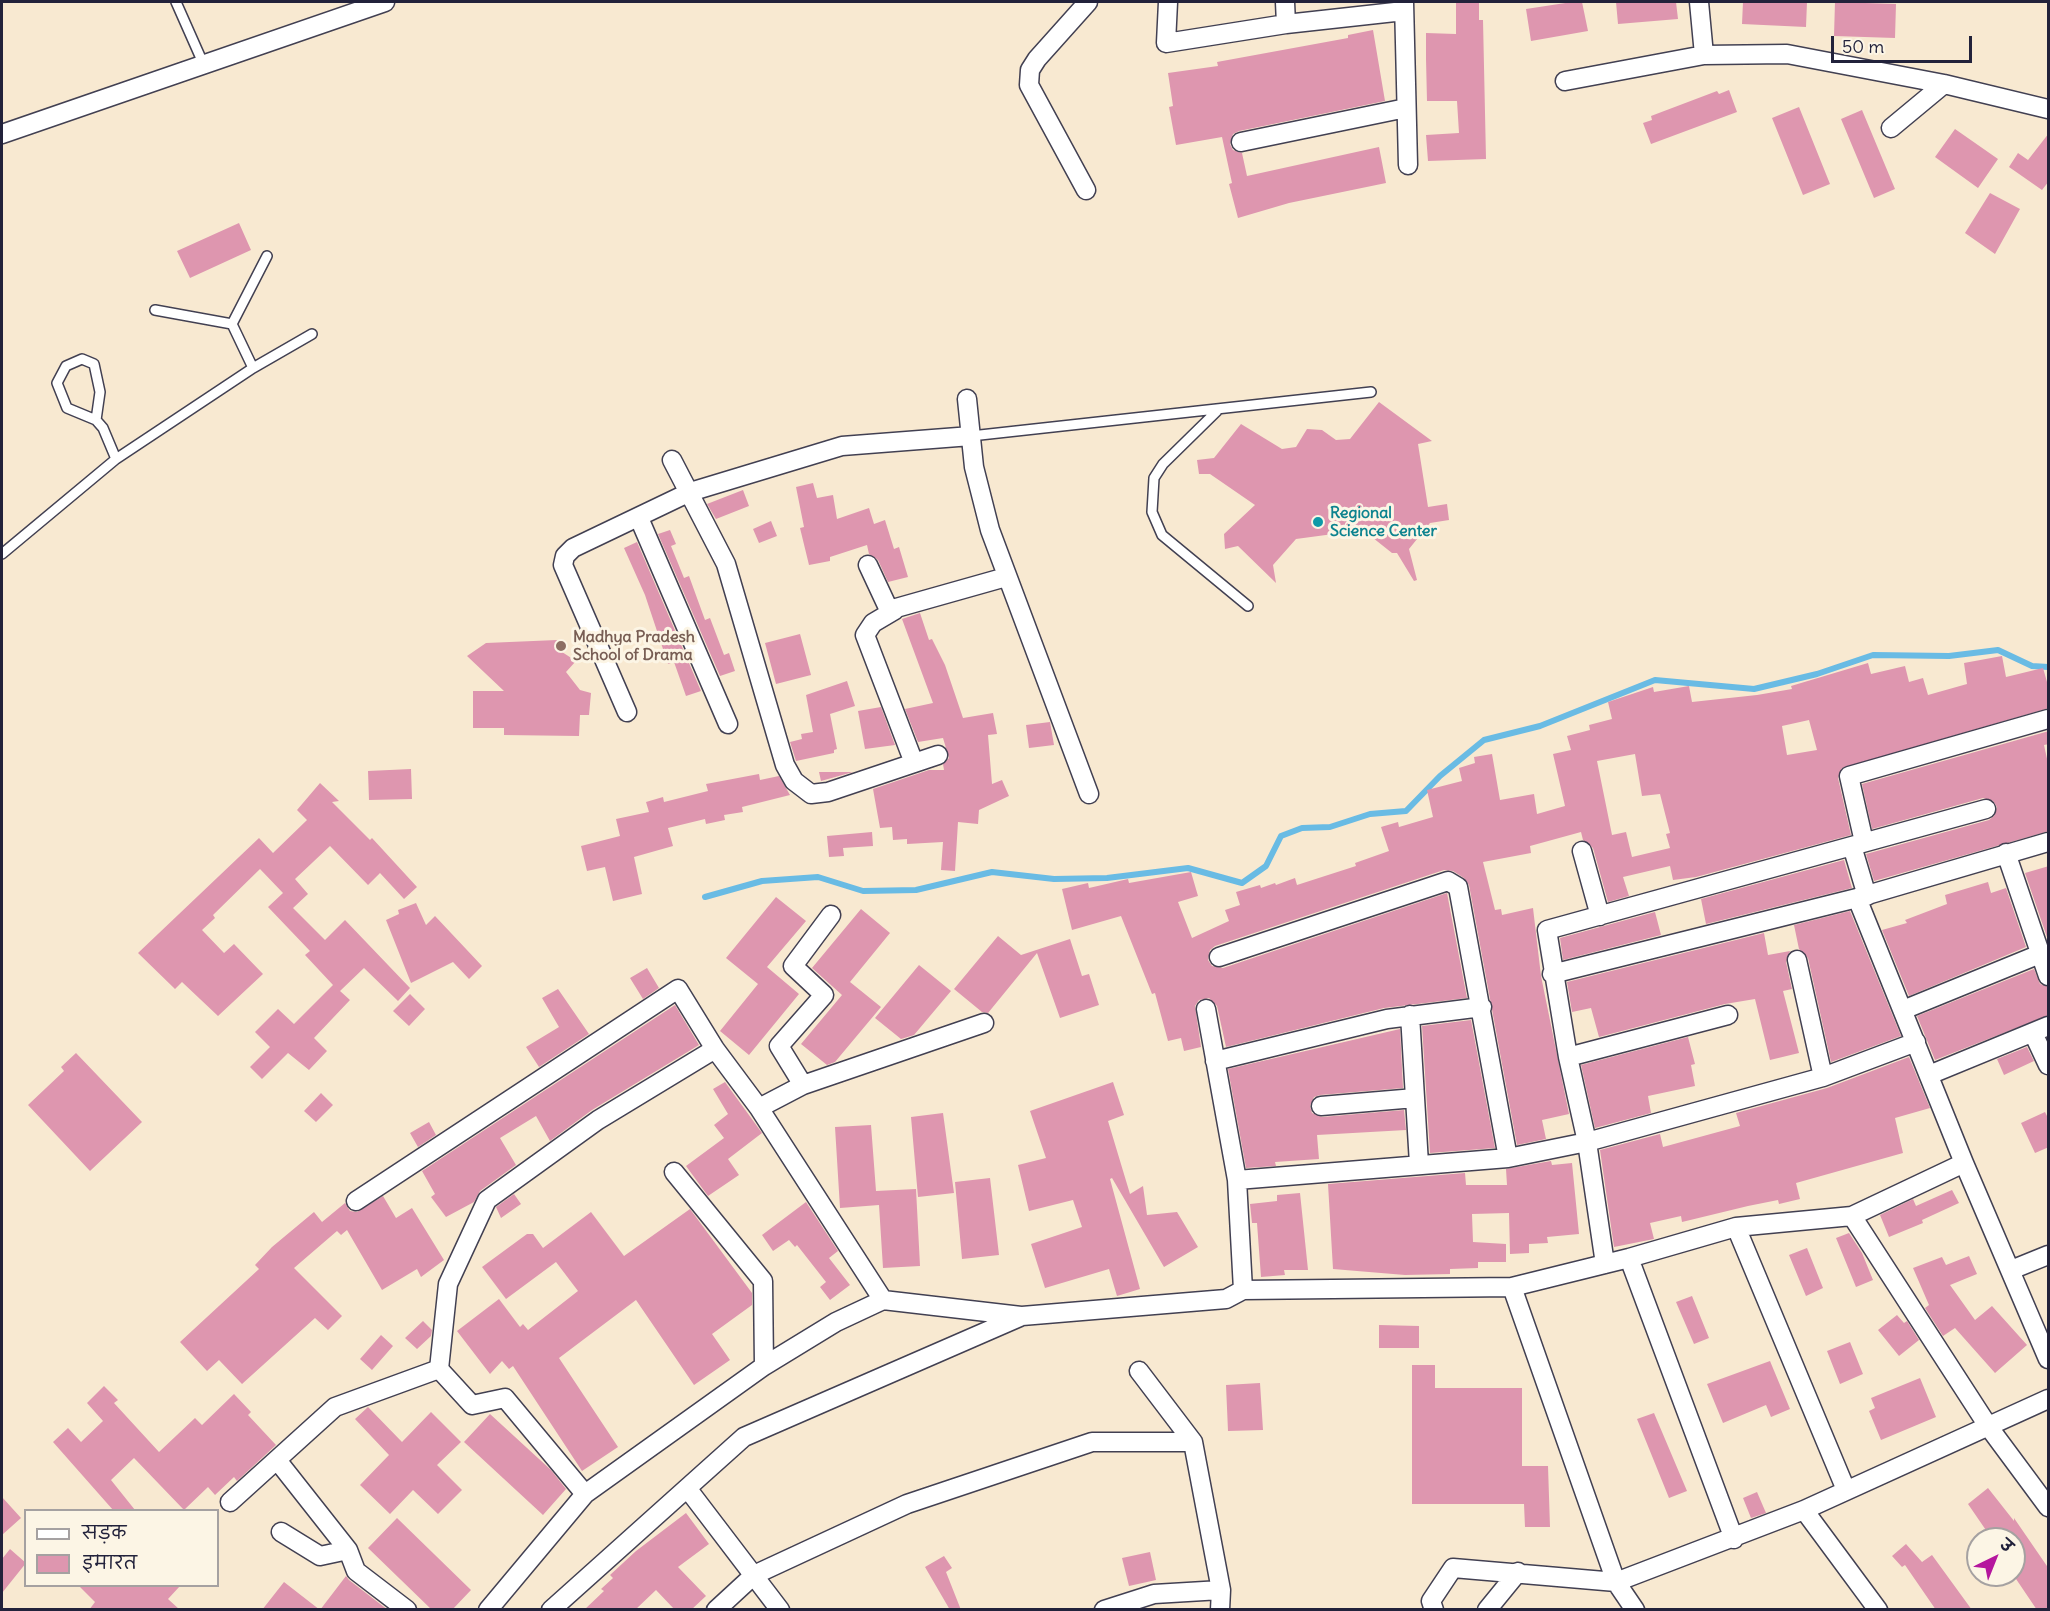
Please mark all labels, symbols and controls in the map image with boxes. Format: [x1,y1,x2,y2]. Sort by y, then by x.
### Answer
scale bar [1834,24,1975,62]
text: 50 m [1842,35,1884,58]
place label: Regional Science Center [1330,503,1437,541]
marker: Regional Science Center [1311,515,1325,529]
place label: Madhya Pradesh School of Drama [573,627,695,665]
marker: Madhya Pradesh School of Drama [554,639,568,653]
legend [24,1509,219,1587]
text: सड़क [82,1521,126,1544]
north arrow [1966,1527,2026,1587]
text: उ [1996,1534,2018,1556]
text: इमारत [82,1551,137,1574]

